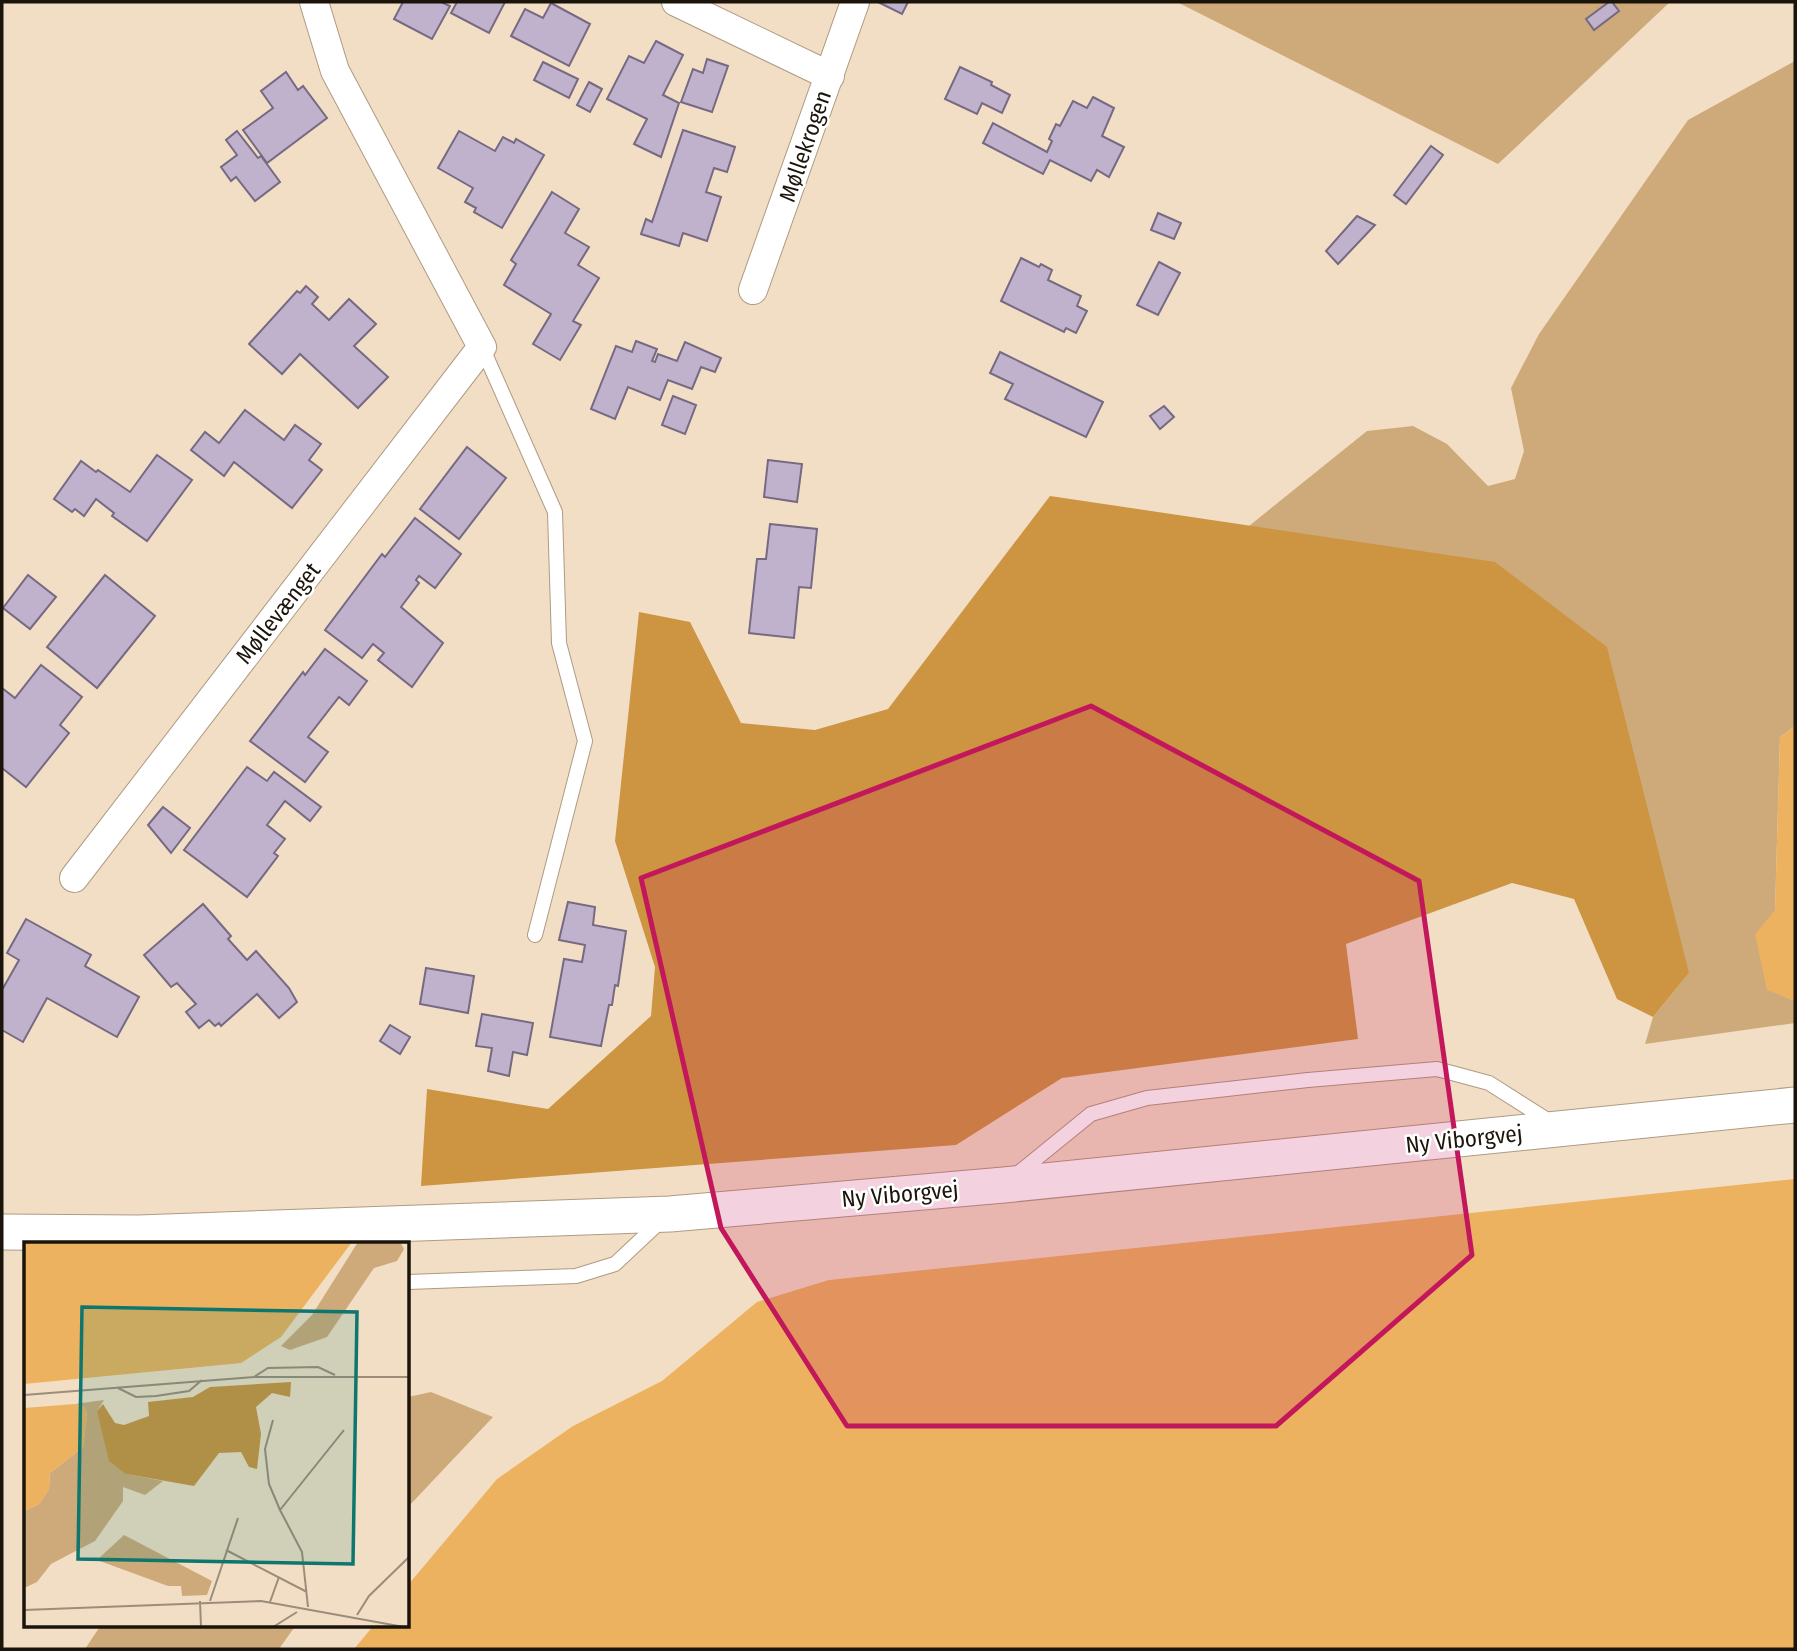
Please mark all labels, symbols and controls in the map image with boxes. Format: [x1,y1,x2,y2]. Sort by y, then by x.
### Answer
street label: Møllekrogen [773,87,837,205]
street label: Møllevænget [230,556,327,669]
street label: Ny Viborgvej [1404,1119,1524,1159]
street label: Ny Viborgvej [840,1175,960,1213]
inset map [24,1242,410,1626]

